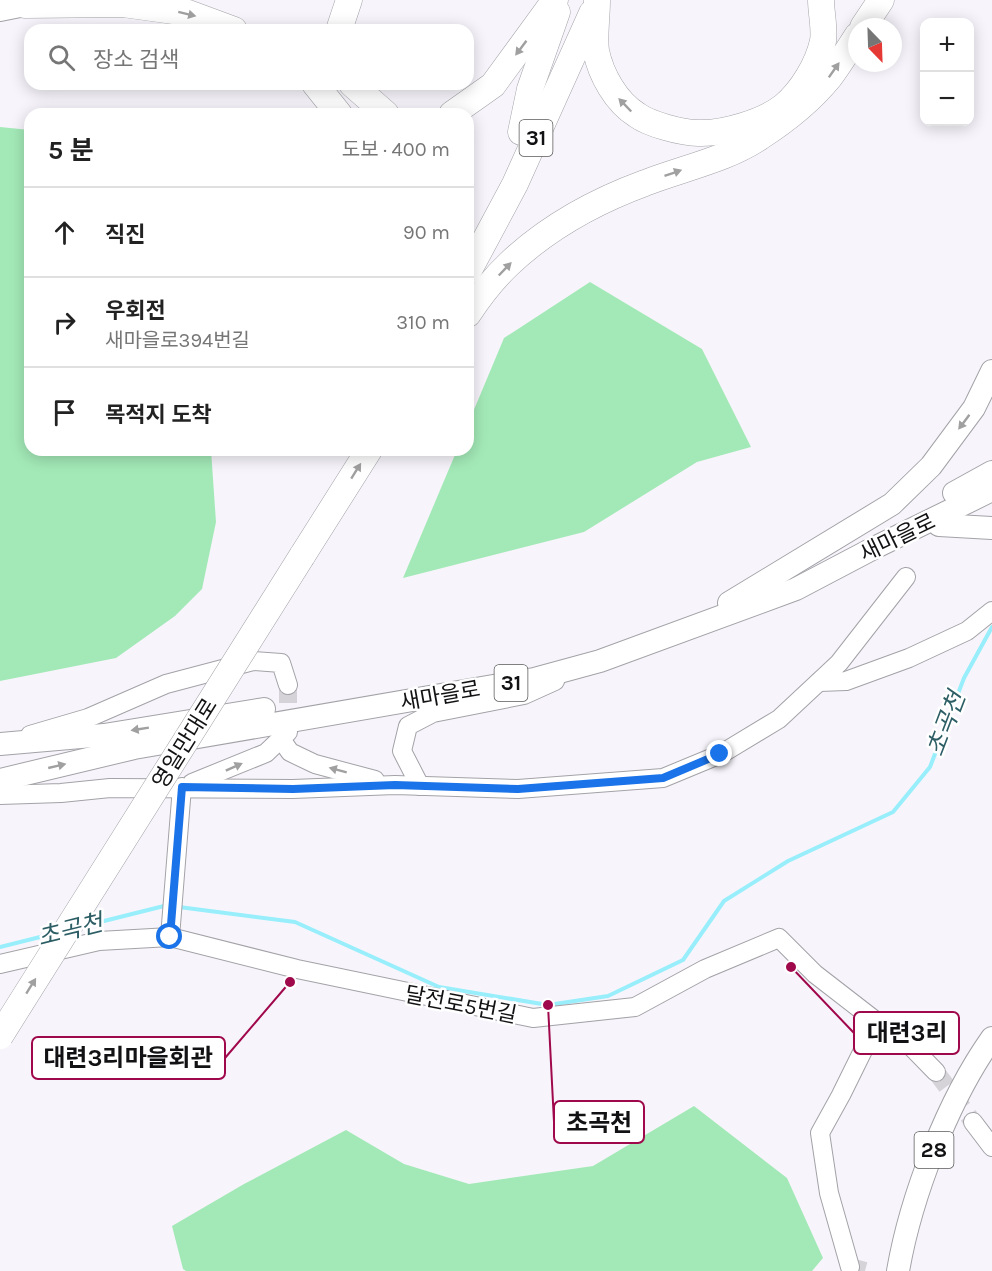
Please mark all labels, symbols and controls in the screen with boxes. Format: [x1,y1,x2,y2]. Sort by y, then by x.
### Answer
one-way arrow [178,9,196,19]
north arrow [848,18,902,72]
map controls [920,18,974,126]
button: + [920,18,974,72]
search box [24,24,474,90]
one-way arrow [515,39,527,55]
icon: search [45,41,78,74]
text: 장소 검색 [93,47,179,73]
one-way arrow [828,62,839,78]
button: − [920,72,974,126]
one-way arrow [619,98,633,112]
road number: 31 [520,120,552,156]
text: 5 분 [48,135,94,166]
text: 도보 · 400 m [342,138,450,161]
one-way arrow [664,167,682,177]
icon: ahead [48,216,81,249]
text: 90 m [403,221,450,244]
text: 직진 [105,222,145,248]
one-way arrow [498,261,512,276]
text: 우회전 [105,298,166,324]
icon: right [48,306,81,339]
text: 310 m [396,311,450,334]
text: 새마을로394번길 [105,329,250,352]
icon: arrive [48,396,81,429]
text: 목적지 도착 [105,402,212,428]
one-way arrow [958,415,970,430]
one-way arrow [350,463,361,479]
street label: 새마을로 [855,508,940,567]
road number: 31 [494,665,528,701]
street label: 새마을로 [398,676,482,716]
water label: 초곡천 [921,685,972,760]
street label: 영일만대로 [147,694,223,793]
one-way arrow [130,725,149,734]
route end [706,740,732,766]
one-way arrow [48,761,66,771]
one-way arrow [226,762,244,772]
one-way arrow [329,765,347,774]
water label: 초곡천 [34,908,108,952]
route start [156,923,182,949]
one-way arrow [26,978,37,995]
street label: 달전로5번길 [403,981,519,1029]
callout: 대련3리 [854,1012,959,1054]
text: 대련3리 [866,1019,948,1047]
callout: 대련3리마을회관 [32,1037,225,1079]
text: 대련3리마을회관 [43,1044,213,1072]
callout: 초곡천 [554,1101,644,1143]
text: 초곡천 [566,1109,632,1137]
road number: 28 [914,1132,954,1168]

